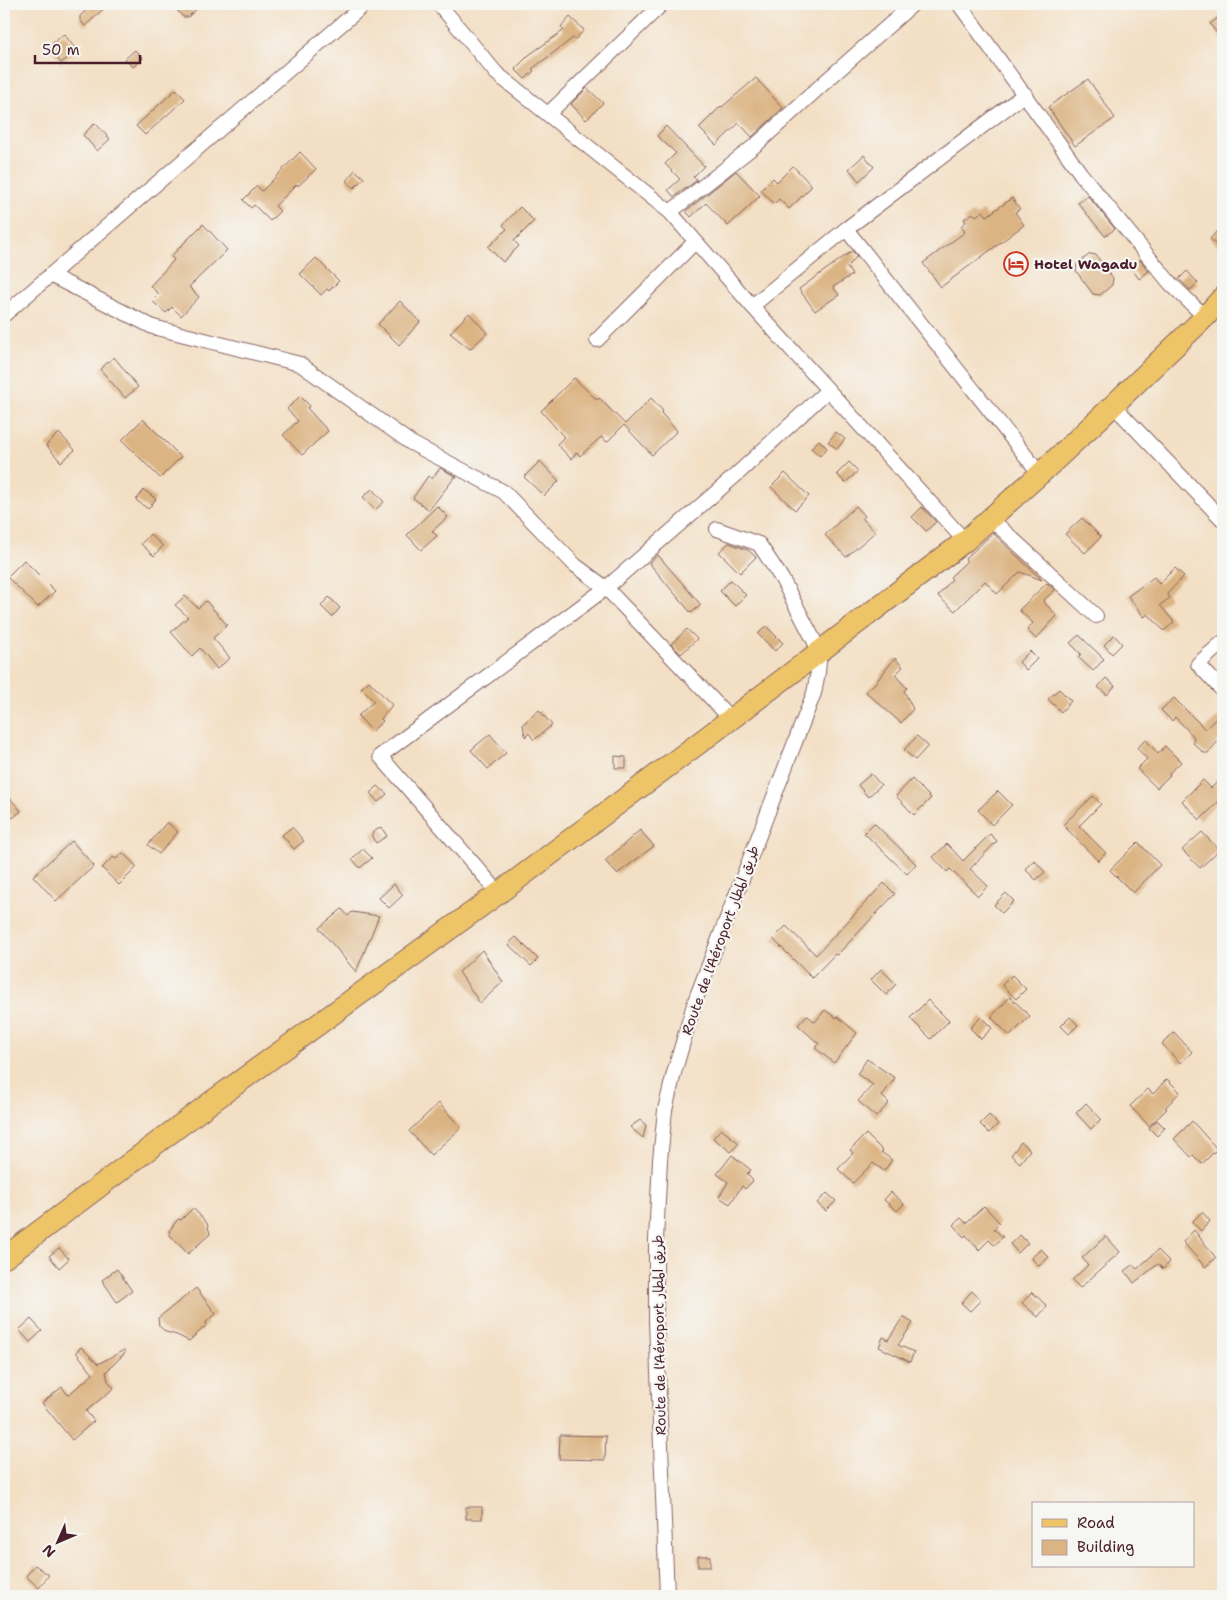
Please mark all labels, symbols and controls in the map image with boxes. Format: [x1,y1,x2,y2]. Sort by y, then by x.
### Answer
scale bar [35,32,140,64]
text: 50 m [42,40,80,60]
hotel icon: Hotel Wagadu [1003,251,1029,277]
place label: Hotel Wagadu [1034,255,1138,273]
street label: Route de l'Aéroport طريق المطار [677,843,763,1037]
street label: Route de l'Aéroport طريق المطار [648,1235,670,1435]
legend [1032,1502,1194,1568]
text: Road [1077,1513,1115,1533]
north arrow [32,1518,82,1568]
text: Building [1077,1537,1134,1557]
text: N [39,1541,59,1561]

